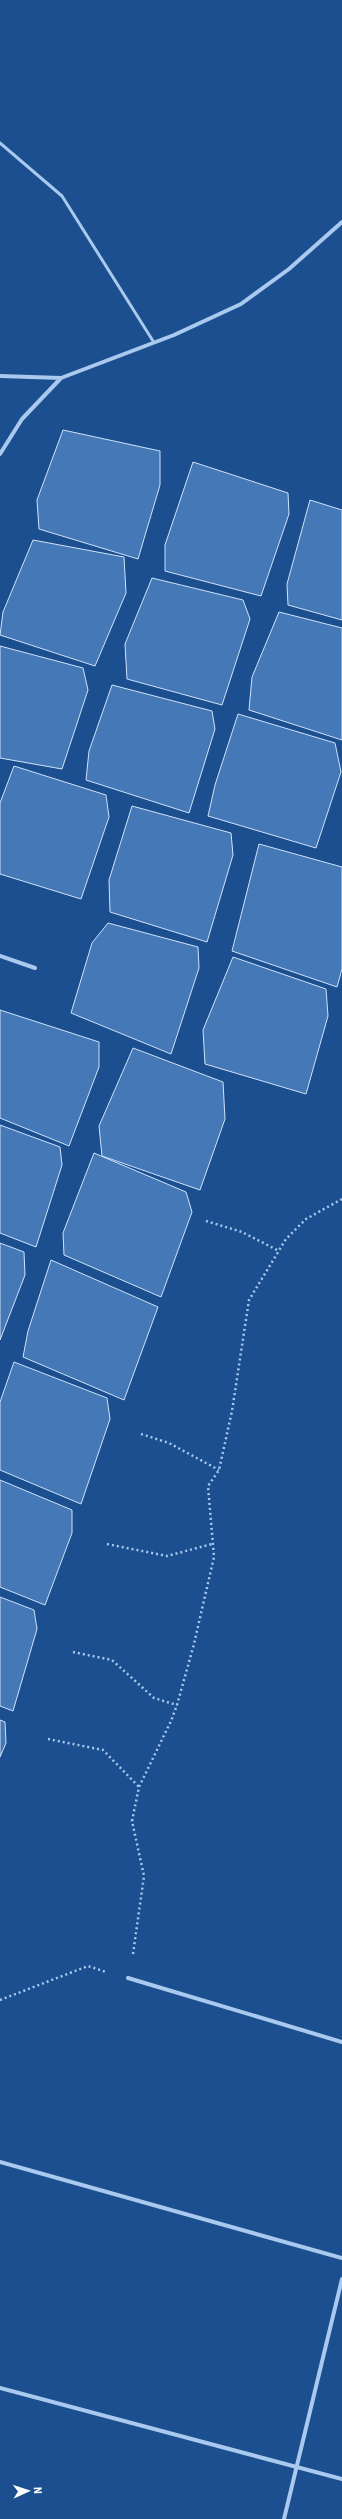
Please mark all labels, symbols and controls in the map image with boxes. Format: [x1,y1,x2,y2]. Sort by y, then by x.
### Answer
north arrow [8,2471,48,2511]
text: N [31,2487,44,2494]

